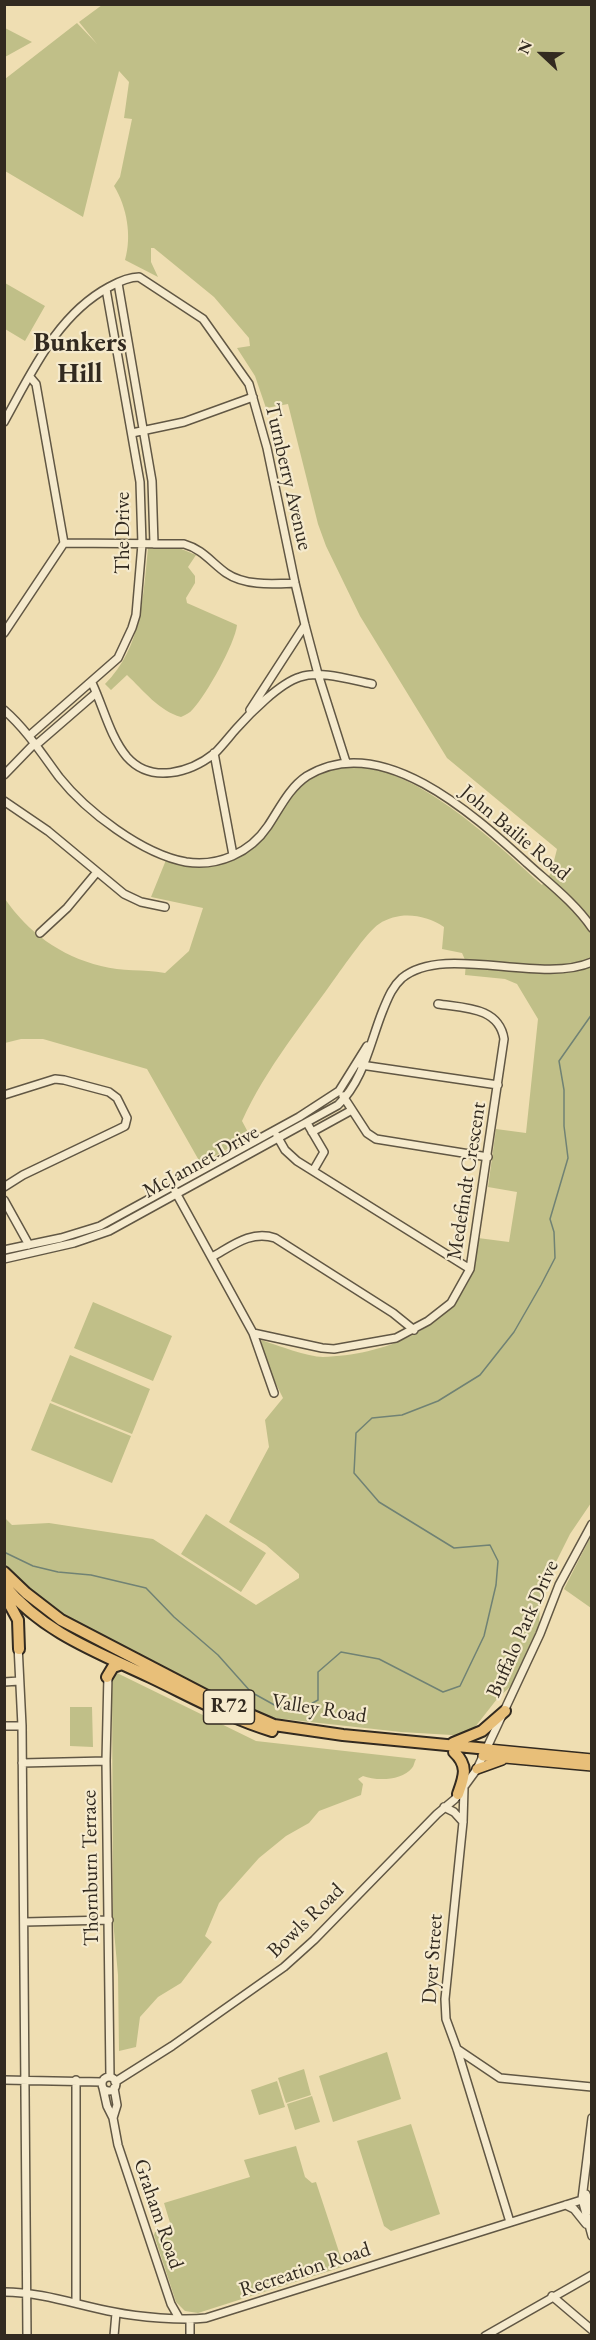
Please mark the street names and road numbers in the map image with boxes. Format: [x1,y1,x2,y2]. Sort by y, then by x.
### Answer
street label: Turnberry Avenue [259,401,317,553]
street label: The Drive [110,492,136,574]
street label: John Bailie Road [455,780,575,886]
street label: Medefindt Crescent [442,1100,492,1262]
street label: McJannet Drive [139,1120,263,1204]
street label: Buffalo Park Drive [481,1556,565,1702]
street label: Valley Road [270,1689,368,1729]
road number: R72 [204,1690,254,1724]
street label: Thornburn Terrace [77,1790,105,1946]
street label: Bowls Road [262,1878,350,1964]
street label: Dyer Street [417,1913,449,2005]
street label: Graham Road [127,2156,189,2272]
street label: Recreation Road [236,2237,374,2303]

